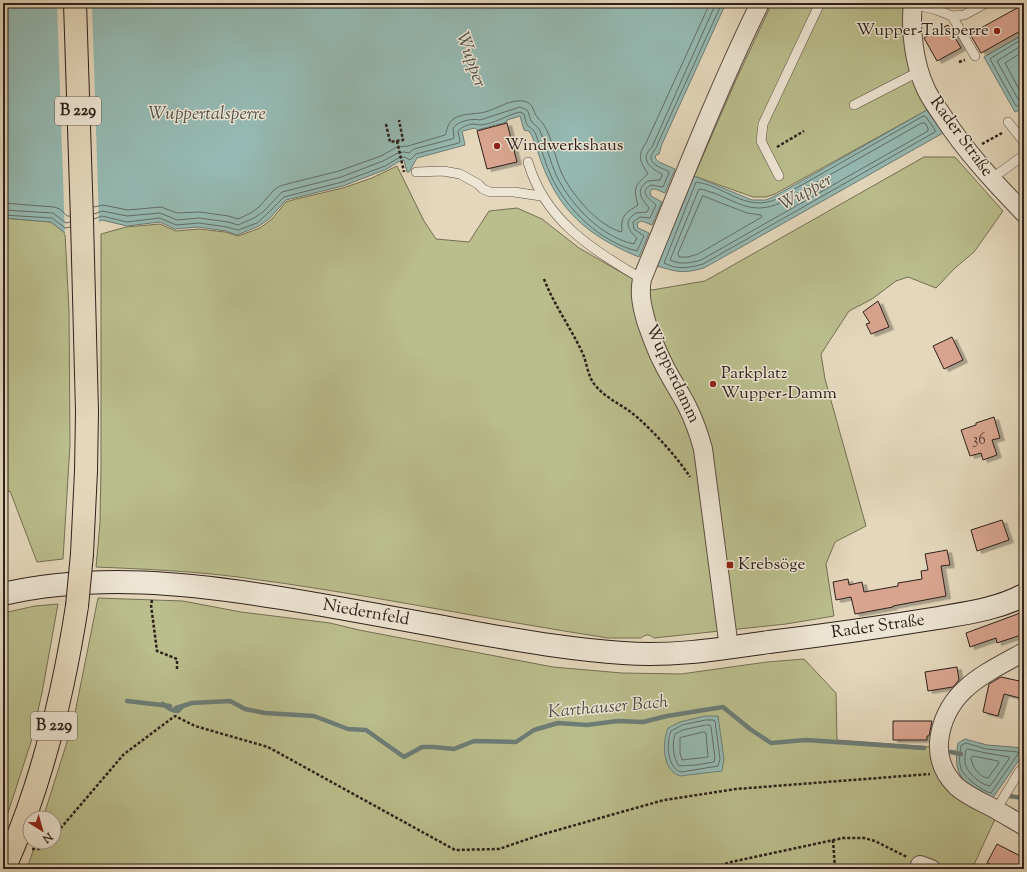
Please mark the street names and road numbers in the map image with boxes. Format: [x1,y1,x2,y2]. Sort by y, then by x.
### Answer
street label: Rader Straße [924,92,998,182]
road number: B 229 [55,97,101,125]
street label: Wupperdamm [639,321,705,427]
street label: Niedernfeld [321,594,412,632]
street label: Rader Straße [830,609,926,645]
road number: B 229 [31,712,77,740]

